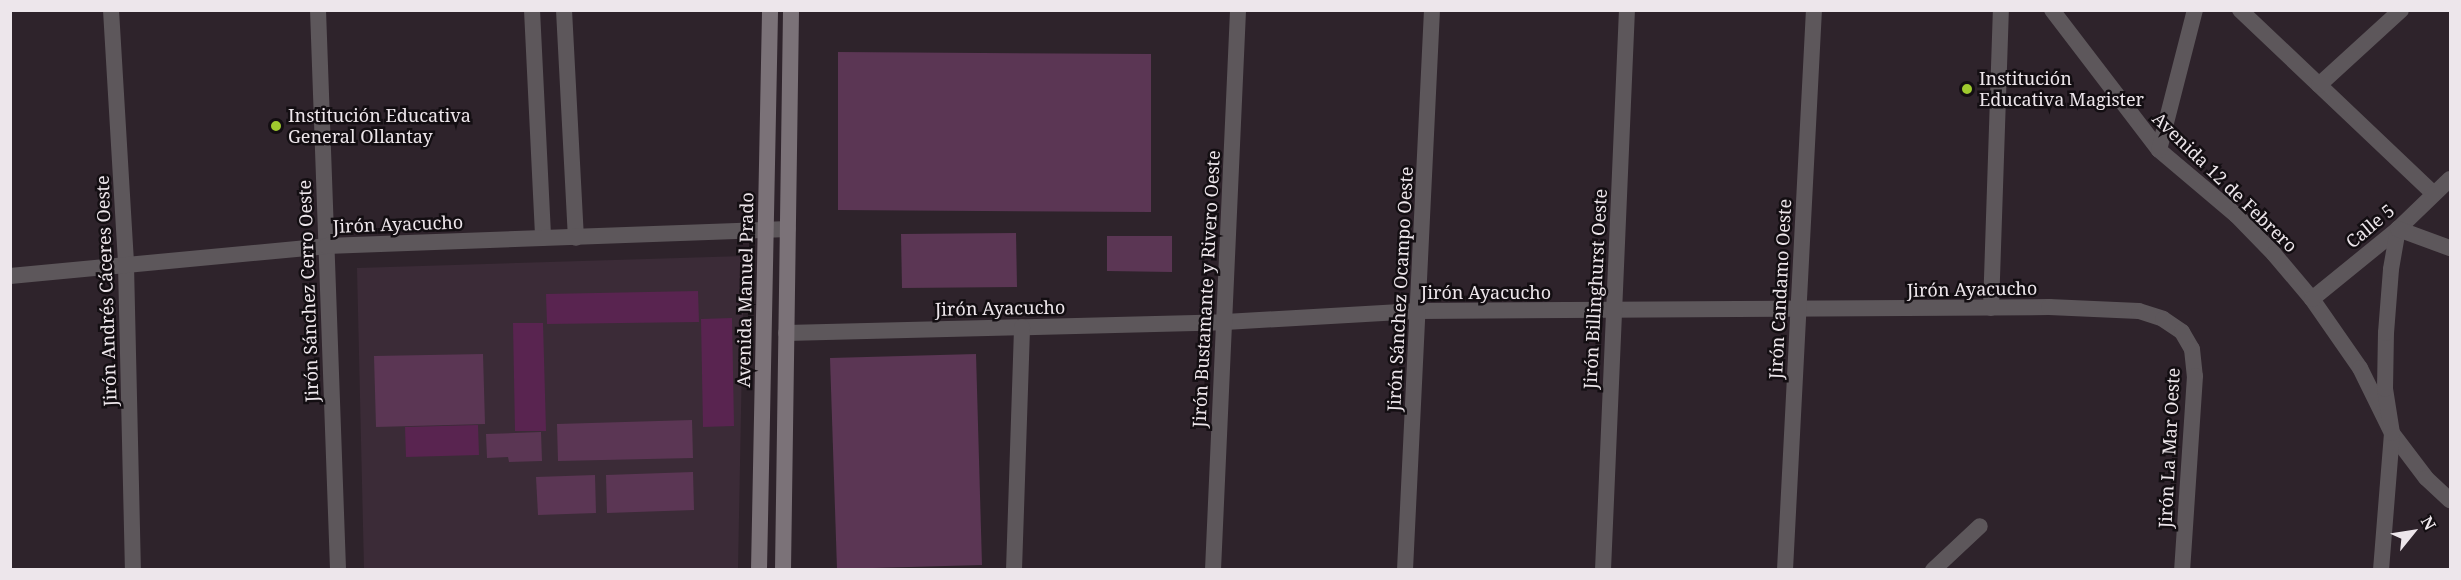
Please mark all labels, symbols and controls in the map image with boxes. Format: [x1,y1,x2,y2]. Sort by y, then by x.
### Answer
place label: Institución Educativa Magister [1979,68,2144,110]
marker: Institución Educativa Magister [1960,82,1974,96]
place label: Institución Educativa General Ollantay [288,105,471,148]
street label: Avenida 12 de Febrero [2148,107,2302,257]
marker: Institución Educativa General Ollantay [269,119,283,133]
street label: Jirón Bustamante y Rivero Oeste [1188,150,1224,428]
street label: Jirón Sánchez Ocampo Oeste [1383,166,1417,412]
street label: Jirón Andrés Cáceres Oeste [91,175,121,407]
street label: Jirón Sánchez Cerro Oeste [293,179,323,403]
street label: Jirón Billinghurst Oeste [1579,188,1611,390]
street label: Avenida Manuel Prado [732,192,758,388]
street label: Jirón Candamo Oeste [1764,198,1796,380]
street label: Calle 5 [2341,199,2399,253]
street label: Jirón Ayacucho [332,211,464,237]
street label: Jirón Ayacucho [1907,277,2037,301]
street label: Jirón Ayacucho [1421,281,1551,303]
street label: Jirón Ayacucho [935,296,1065,320]
street label: Jirón La Mar Oeste [2154,367,2184,529]
north arrow [2383,502,2443,562]
text: N [2416,512,2441,534]

